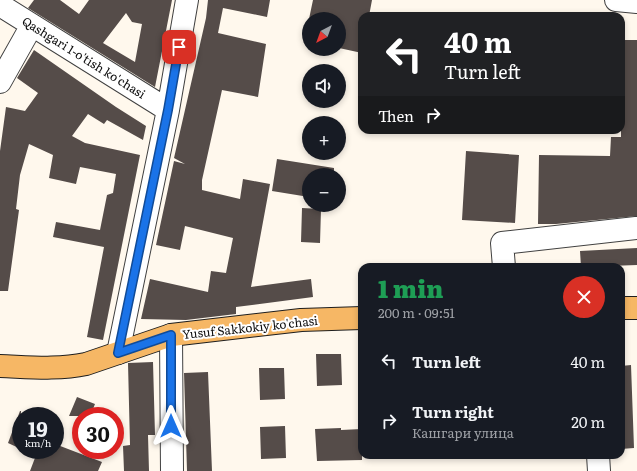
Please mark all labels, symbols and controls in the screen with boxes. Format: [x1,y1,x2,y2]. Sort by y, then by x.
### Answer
street label: Qashgari 1-o'tish ko'chasi [19,12,149,102]
north arrow [302,12,346,56]
map controls [302,12,346,212]
text: 40 m [444,20,512,62]
icon: left [378,28,430,80]
pin [162,30,196,64]
icon: arrive [168,36,190,58]
text: Turn left [444,58,521,85]
button: sound [302,64,346,108]
text: Then [378,104,414,127]
icon: right [422,104,444,126]
button: + [302,116,346,160]
button: − [302,168,346,212]
text: 1 min [378,270,443,305]
button: close [563,276,605,318]
text: 200 m · 09:51 [378,303,455,322]
street label: Yusuf Sakkokiy ko'chasi [181,311,319,343]
icon: left [378,350,400,372]
text: Turn left [412,350,481,373]
text: 40 m [571,350,605,373]
text: Turn right [412,400,494,423]
position arrow [150,405,192,447]
speed limit sign: 30 [72,407,124,459]
icon: right [378,410,400,432]
text: 20 m [571,410,605,433]
text: 19 [28,413,48,443]
text: Кашгари улица [412,423,514,442]
text: km/h [25,435,51,450]

